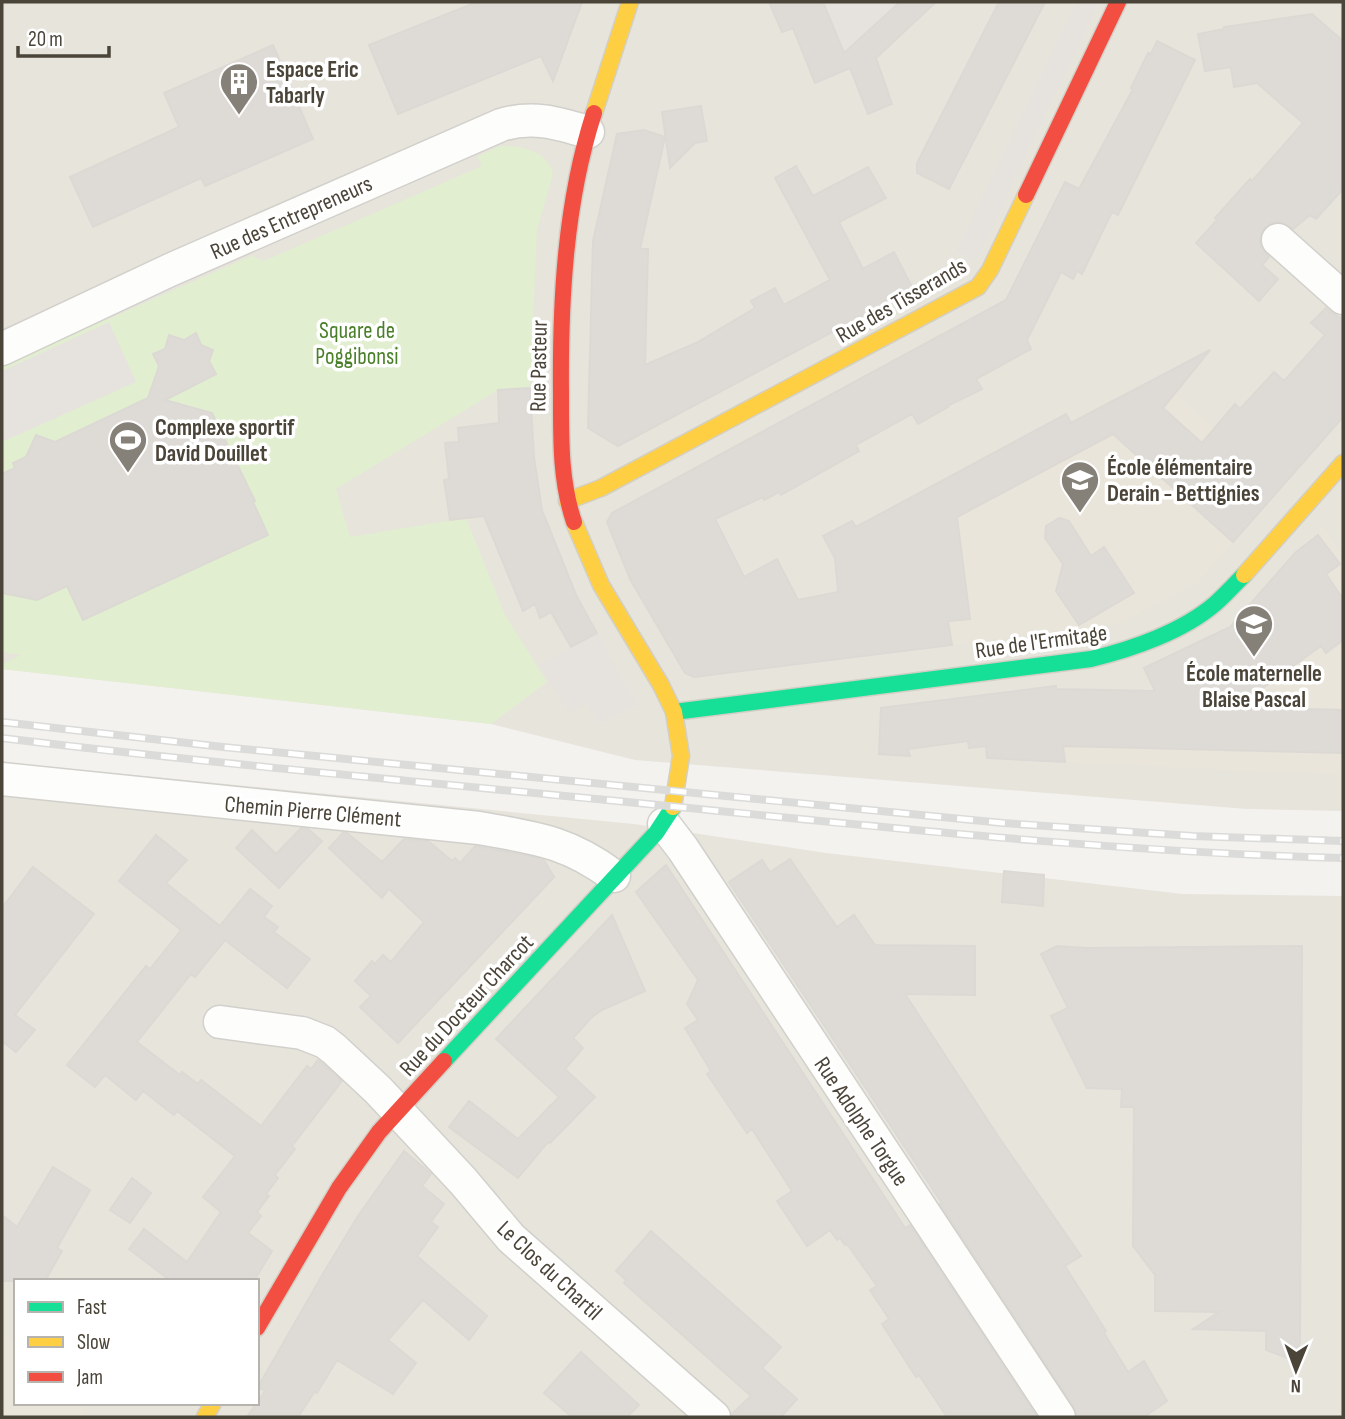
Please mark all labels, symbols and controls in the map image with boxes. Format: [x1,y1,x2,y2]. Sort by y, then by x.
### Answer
scale bar [18,14,108,58]
text: 20 m [28,27,63,52]
place label: Espace Eric Tabarly [266,56,359,110]
building icon: Espace Eric Tabarly [218,61,260,116]
street label: Rue des Entrepreneurs [206,170,377,266]
street label: Rue des Tisserands [831,252,972,349]
park label: Square de Poggibonsi [315,317,399,371]
street label: Rue Pasteur [524,319,554,412]
place label: Complexe sportif David Douillet [155,414,295,468]
sports icon: Complexe sportif David Douillet [107,419,149,474]
place label: École élémentaire Derain - Bettignies [1107,454,1260,508]
school or university icon: École élémentaire Derain - Bettignies [1059,459,1101,514]
school or university icon: École maternelle Blaise Pascal [1233,603,1275,658]
street label: Rue de l'Ermitage [973,619,1109,665]
place label: École maternelle Blaise Pascal [1186,660,1322,714]
street label: Chemin Pierre Clément [223,790,403,834]
street label: Rue du Docteur Charcot [394,929,540,1082]
street label: Rue Adolphe Torgue [808,1052,915,1191]
street label: Le Clos du Chartil [491,1215,608,1326]
legend [14,1279,259,1405]
text: Fast [77,1295,107,1320]
text: Slow [77,1330,111,1355]
north arrow [1261,1335,1331,1405]
text: Jam [76,1365,103,1390]
text: N [1290,1374,1301,1397]

